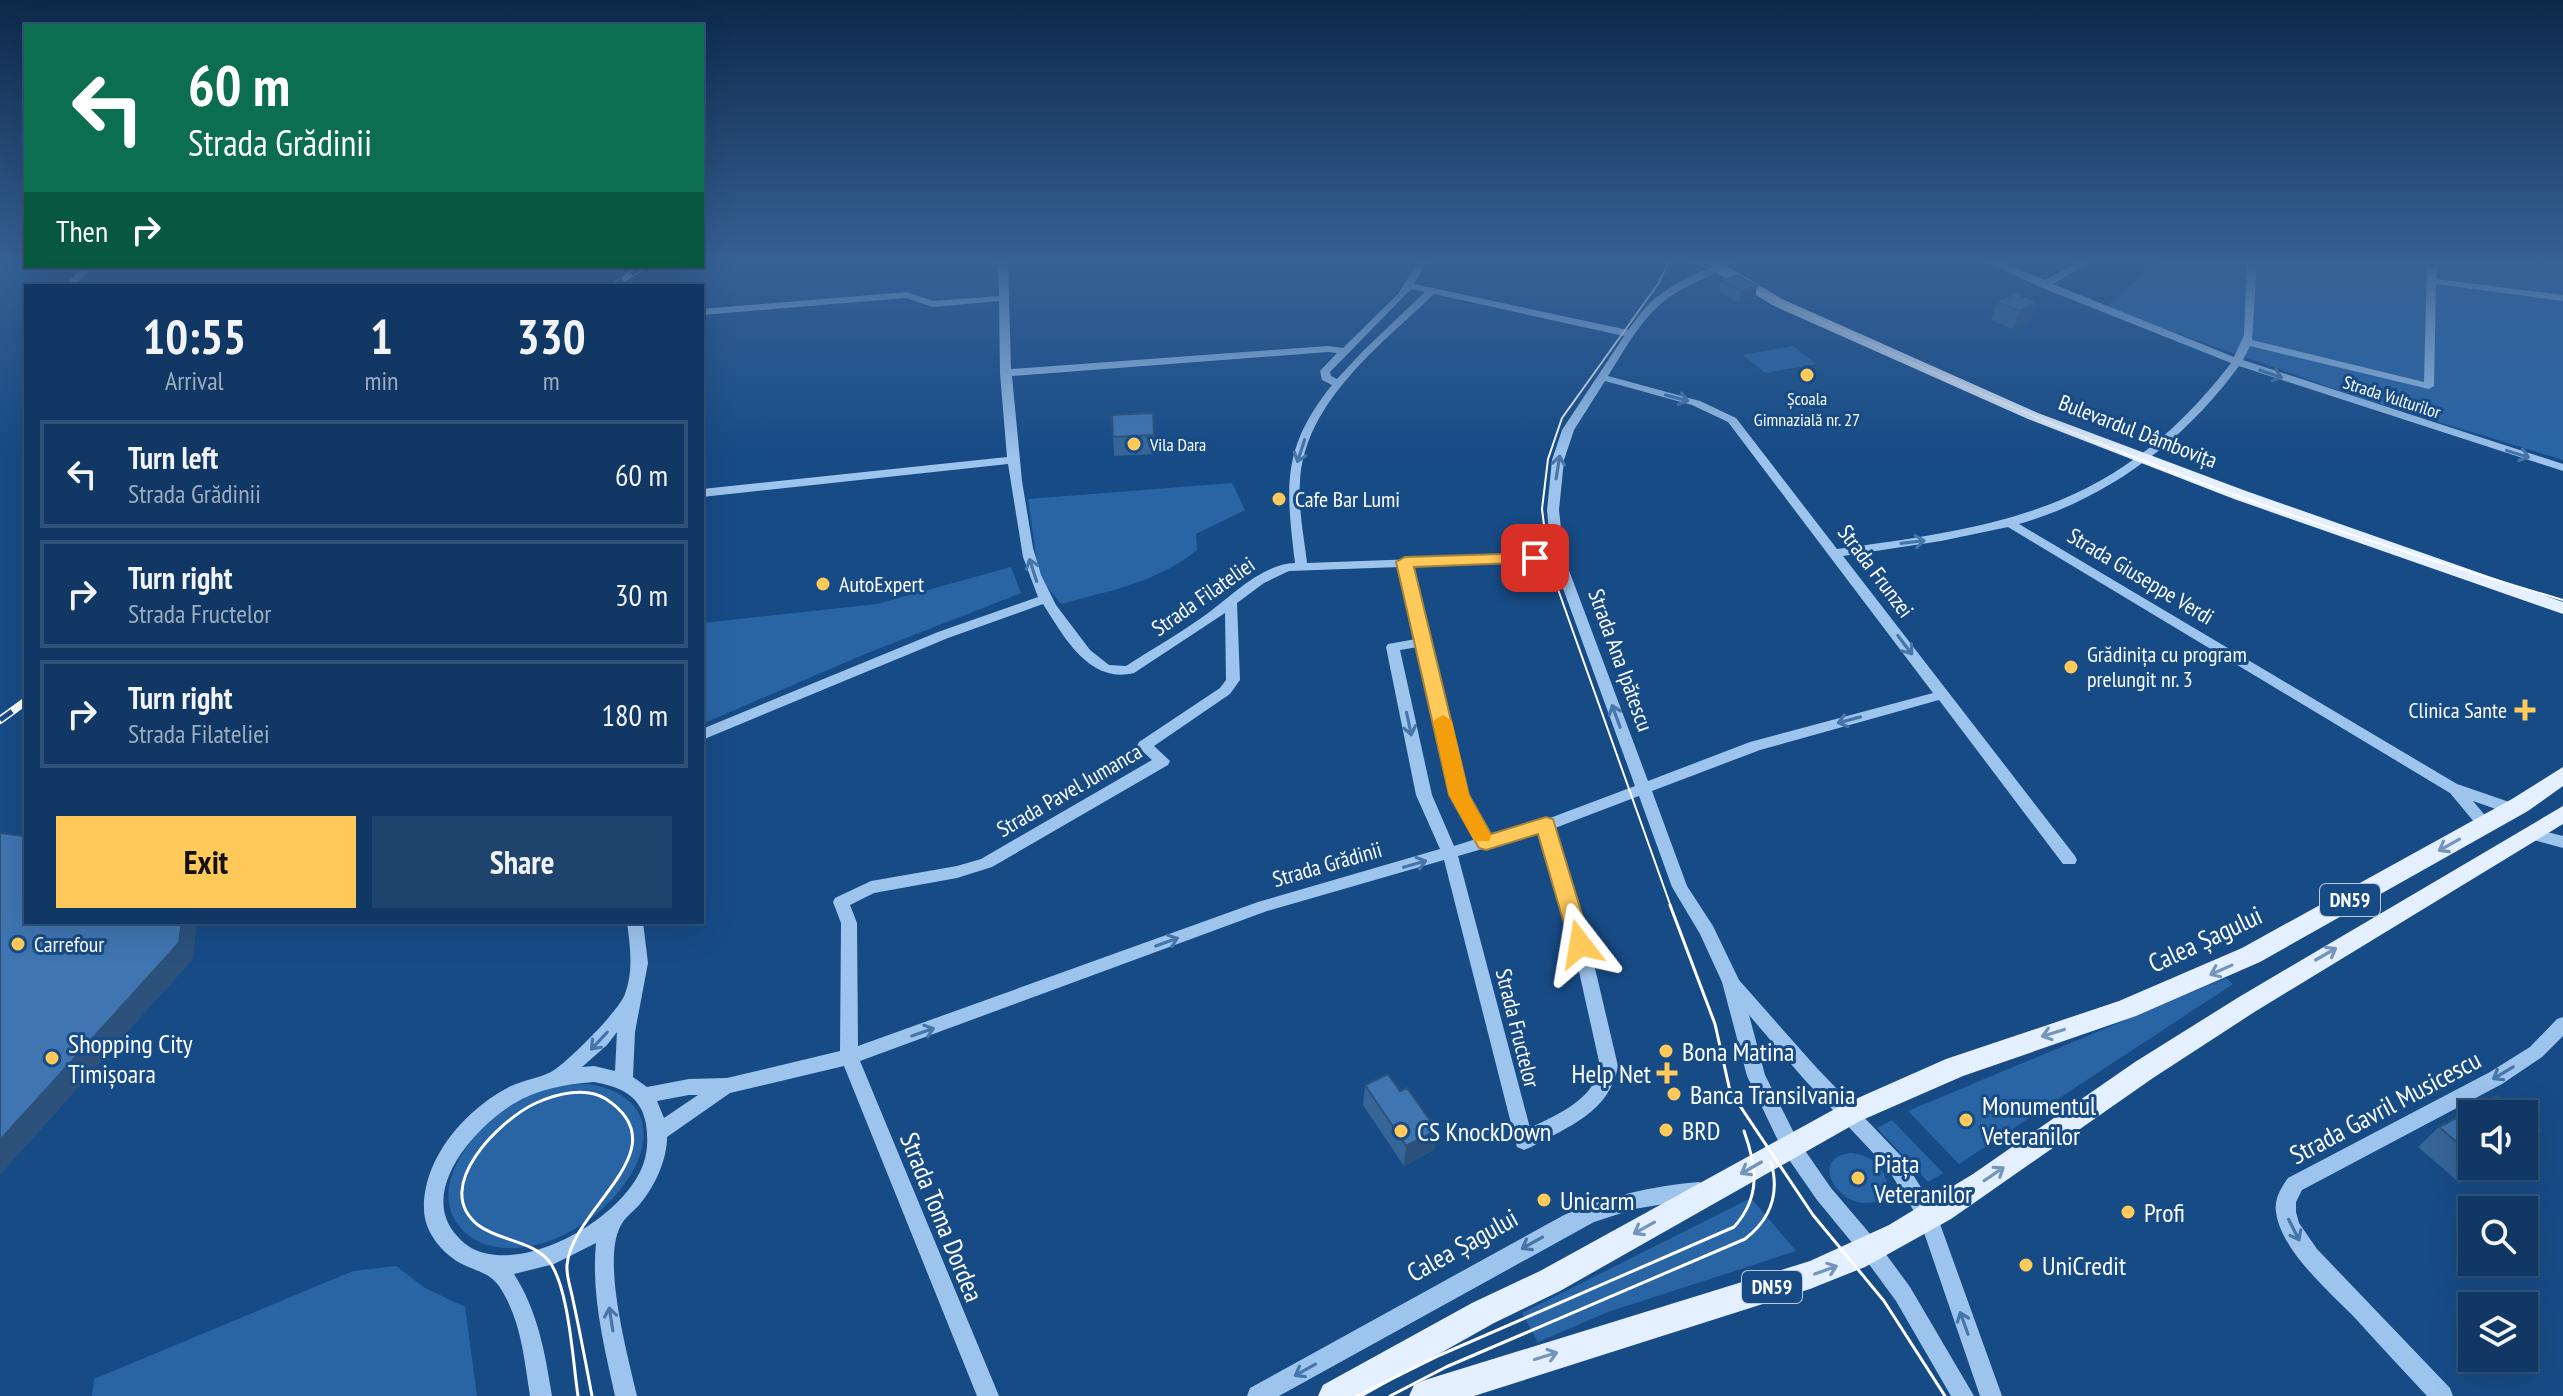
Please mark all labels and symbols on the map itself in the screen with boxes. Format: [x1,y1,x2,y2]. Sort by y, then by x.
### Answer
marker: Școala Gimnazială nr. 27 [1798,366,1816,384]
one-way arrow [2259,367,2284,382]
street label: Strada Vulturilor [2340,370,2444,424]
place label: Școala Gimnazială nr. 27 [1754,387,1860,431]
street label: Bulevardul Dâmbovița [2055,388,2221,474]
one-way arrow [1663,391,1689,406]
place label: Vila Dara [1149,433,1206,456]
marker: Vila Dara [1125,435,1143,453]
one-way arrow [1293,438,1308,464]
one-way arrow [2505,447,2531,462]
one-way arrow [1551,455,1566,480]
place label: Cafe Bar Lumi [1295,485,1400,513]
marker: Cafe Bar Lumi [1270,490,1288,508]
street label: Strada Frunzei [1832,519,1920,623]
street label: Strada Giuseppe Verdi [2063,521,2219,631]
pin [1501,524,1569,592]
one-way arrow [1899,535,1926,550]
street label: Strada Filateliei [1146,550,1260,642]
one-way arrow [1025,558,1040,584]
place label: AutoExpert [839,570,924,598]
marker: AutoExpert [814,575,832,593]
street label: Strada Ana Ipătescu [1582,585,1660,735]
one-way arrow [1896,634,1913,655]
place label: Grădinița cu program prelungit nr. 3 [2087,640,2247,693]
marker: Grădinița cu program prelungit nr. 3 [2062,658,2080,676]
place label: Clinica Sante [2408,696,2507,724]
marker: Clinica Sante [2514,699,2536,721]
one-way arrow [1607,704,1622,729]
one-way arrow [1402,710,1417,736]
one-way arrow [1836,714,1862,729]
street label: Strada Pavel Jumanca [991,737,1147,843]
street label: Strada Grădinii [1269,835,1385,893]
one-way arrow [2438,837,2461,853]
one-way arrow [1401,856,1427,871]
road number: DN59 [2320,884,2380,916]
street label: Calea Șagului [2143,898,2267,980]
position arrow [1538,902,1622,986]
place label: Carrefour [34,930,104,958]
one-way arrow [1154,934,1179,948]
marker: Carrefour [9,935,27,953]
one-way arrow [2314,946,2337,962]
one-way arrow [2209,963,2233,978]
street label: Strada Fructelor [1490,966,1546,1090]
one-way arrow [910,1023,935,1038]
one-way arrow [2041,1026,2066,1041]
place label: Shopping City Timișoara [68,1027,193,1090]
one-way arrow [591,1030,609,1050]
place label: Bona Matina [1682,1035,1794,1068]
marker: Bona Matina [1657,1042,1675,1060]
street label: Strada Gavril Musicescu [2284,1043,2486,1171]
marker: Shopping City Timișoara [43,1049,61,1067]
place label: Help Net [1572,1057,1651,1090]
marker: Help Net [1658,1064,1676,1082]
one-way arrow [2492,1065,2515,1081]
place label: Banca Transilvania [1690,1078,1855,1111]
marker: Banca Transilvania [1665,1085,1683,1103]
place label: Monumentul Veteranilor [1981,1089,2096,1152]
marker: Monumentul Veteranilor [1957,1111,1975,1129]
place label: BRD [1682,1114,1720,1147]
place label: CS KnockDown [1417,1115,1551,1148]
marker: BRD [1657,1121,1675,1139]
marker: CS KnockDown [1392,1122,1410,1140]
street label: Strada Toma Dordea [893,1128,991,1306]
place label: Piața Veteranilor [1873,1147,1972,1210]
one-way arrow [1740,1160,1763,1176]
one-way arrow [1982,1166,2004,1182]
marker: Piața Veteranilor [1849,1169,1867,1187]
place label: Unicarm [1560,1184,1634,1217]
marker: Unicarm [1535,1191,1553,1209]
place label: Profi [2144,1196,2185,1229]
street label: Calea Șagului [1401,1201,1523,1289]
marker: Profi [2119,1203,2137,1221]
one-way arrow [2287,1218,2303,1242]
one-way arrow [1632,1221,1656,1237]
one-way arrow [1521,1236,1544,1252]
place label: UniCredit [2042,1249,2126,1282]
marker: UniCredit [2017,1256,2035,1274]
one-way arrow [1813,1261,1838,1276]
road number: DN59 [1742,1271,1802,1303]
one-way arrow [603,1307,618,1333]
one-way arrow [1956,1311,1971,1336]
one-way arrow [1532,1348,1558,1363]
one-way arrow [1293,1363,1317,1378]

